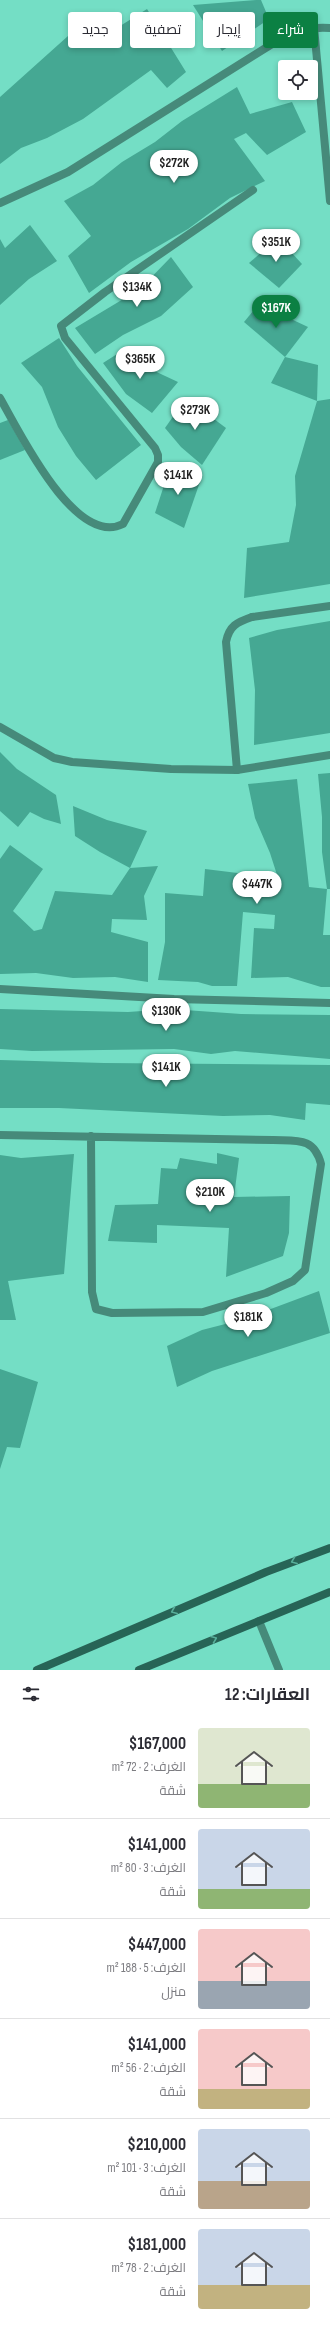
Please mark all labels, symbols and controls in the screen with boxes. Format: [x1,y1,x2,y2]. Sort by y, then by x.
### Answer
chip: جديد [68,12,122,48]
chip: تصفية [130,12,195,48]
chip: إيجار [203,12,255,48]
chip: شراء [263,12,318,48]
map controls [278,60,318,100]
button: locate [278,60,318,100]
pin: $272K [146,150,202,184]
text: $272K [159,155,189,171]
pin: $351K [248,229,304,263]
text: $351K [261,234,291,250]
pin: $134K [109,274,165,308]
text: $134K [122,279,152,295]
pin: $167K [248,295,304,329]
text: $167K [261,300,291,316]
pin: $365K [112,346,168,380]
text: $365K [125,351,155,367]
pin: $273K [167,397,223,431]
text: $273K [180,402,210,418]
pin: $141K [150,462,206,496]
text: $141K [163,467,193,483]
pin: $447K [229,871,285,905]
text: $447K [242,876,272,892]
pin: $130K [138,998,194,1032]
text: $130K [151,1003,181,1019]
pin: $141K [138,1054,194,1088]
text: $141K [151,1059,181,1075]
pin: $210K [182,1179,238,1213]
text: $210K [195,1184,225,1200]
pin: $181K [220,1304,276,1338]
text: $181K [233,1309,263,1325]
one-way arrow [290,1557,297,1565]
one-way arrow [170,1607,177,1615]
one-way arrow [210,1636,217,1644]
icon: filters [20,1683,42,1705]
text: العقارات: 12 [225,1685,310,1705]
text: $167,000 [129,1734,186,1754]
icon: home [230,1744,278,1792]
text: الغرف: 2 · 72 m² [112,1759,186,1775]
text: شقة [159,1783,186,1799]
text: $141,000 [127,1835,186,1855]
icon: home [230,1845,278,1893]
text: الغرف: 3 · 80 m² [111,1860,186,1876]
text: شقة [159,1884,186,1900]
text: $447,000 [128,1935,186,1955]
icon: home [230,1945,278,1993]
text: الغرف: 5 · 188 m² [106,1960,186,1976]
text: منزل [161,1984,186,2000]
text: $141,000 [127,2035,186,2055]
icon: home [230,2045,278,2093]
text: الغرف: 2 · 56 m² [111,2060,186,2076]
text: شقة [159,2084,186,2100]
text: $210,000 [127,2135,186,2155]
icon: home [230,2145,278,2193]
text: الغرف: 3 · 101 m² [107,2160,186,2176]
text: شقة [159,2184,186,2200]
text: $181,000 [128,2235,186,2255]
icon: home [230,2245,278,2293]
text: الغرف: 2 · 78 m² [111,2260,186,2276]
text: شقة [159,2284,186,2300]

